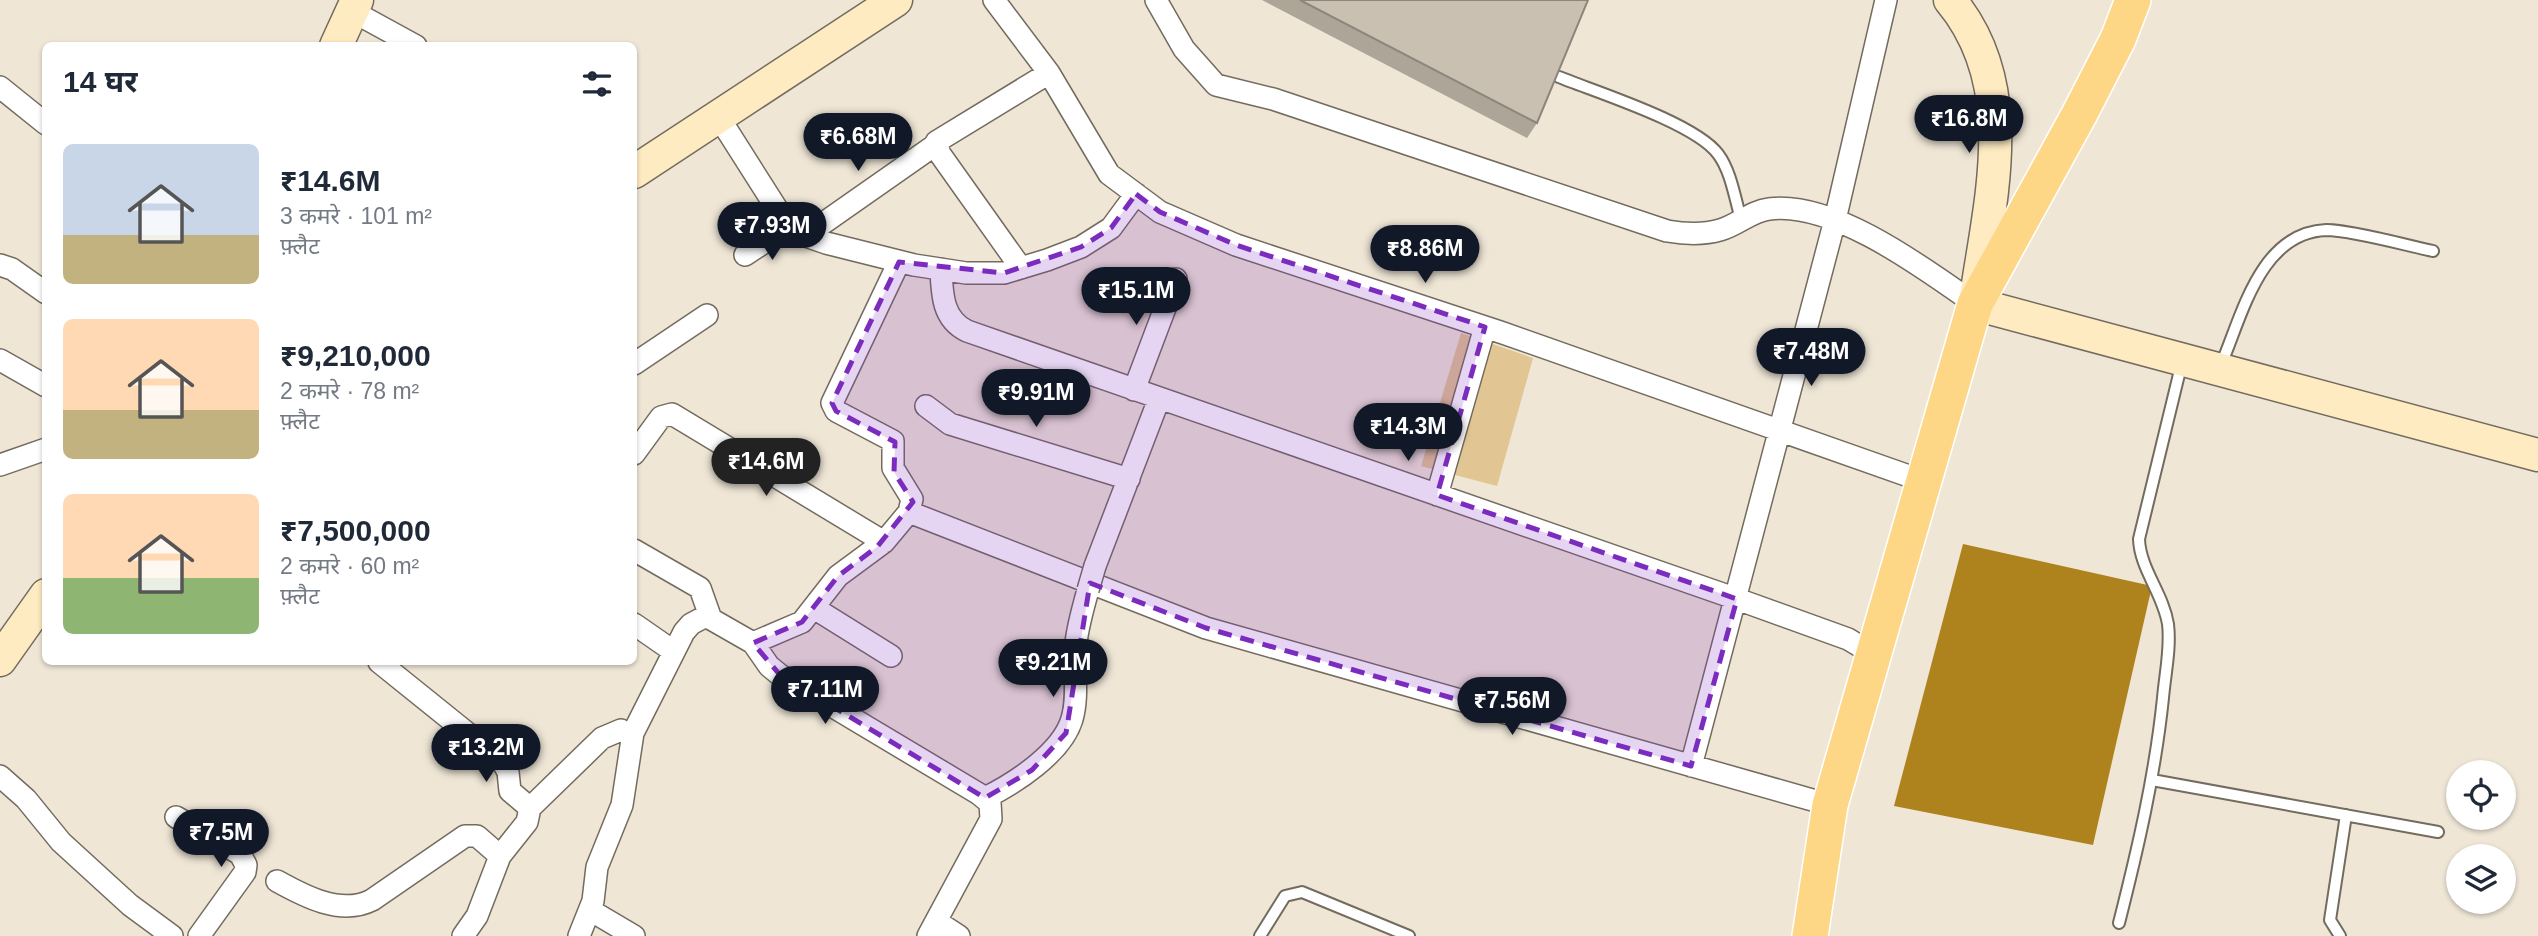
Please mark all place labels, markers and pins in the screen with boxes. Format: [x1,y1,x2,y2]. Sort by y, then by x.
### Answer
pin: ₹16.8M [1912,96,2026,155]
pin: ₹6.68M [801,114,915,173]
pin: ₹7.93M [715,202,829,262]
pin: ₹8.86M [1368,226,1482,285]
pin: ₹15.1M [1079,268,1193,327]
pin: ₹7.48M [1754,328,1868,388]
pin: ₹9.91M [979,370,1093,429]
pin: ₹14.3M [1351,404,1465,463]
pin: ₹14.6M [709,438,823,498]
pin: ₹9.21M [996,640,1110,699]
pin: ₹7.11M [768,666,882,726]
pin: ₹7.56M [1455,678,1569,737]
pin: ₹13.2M [429,724,543,784]
pin: ₹7.5M [172,810,270,869]

